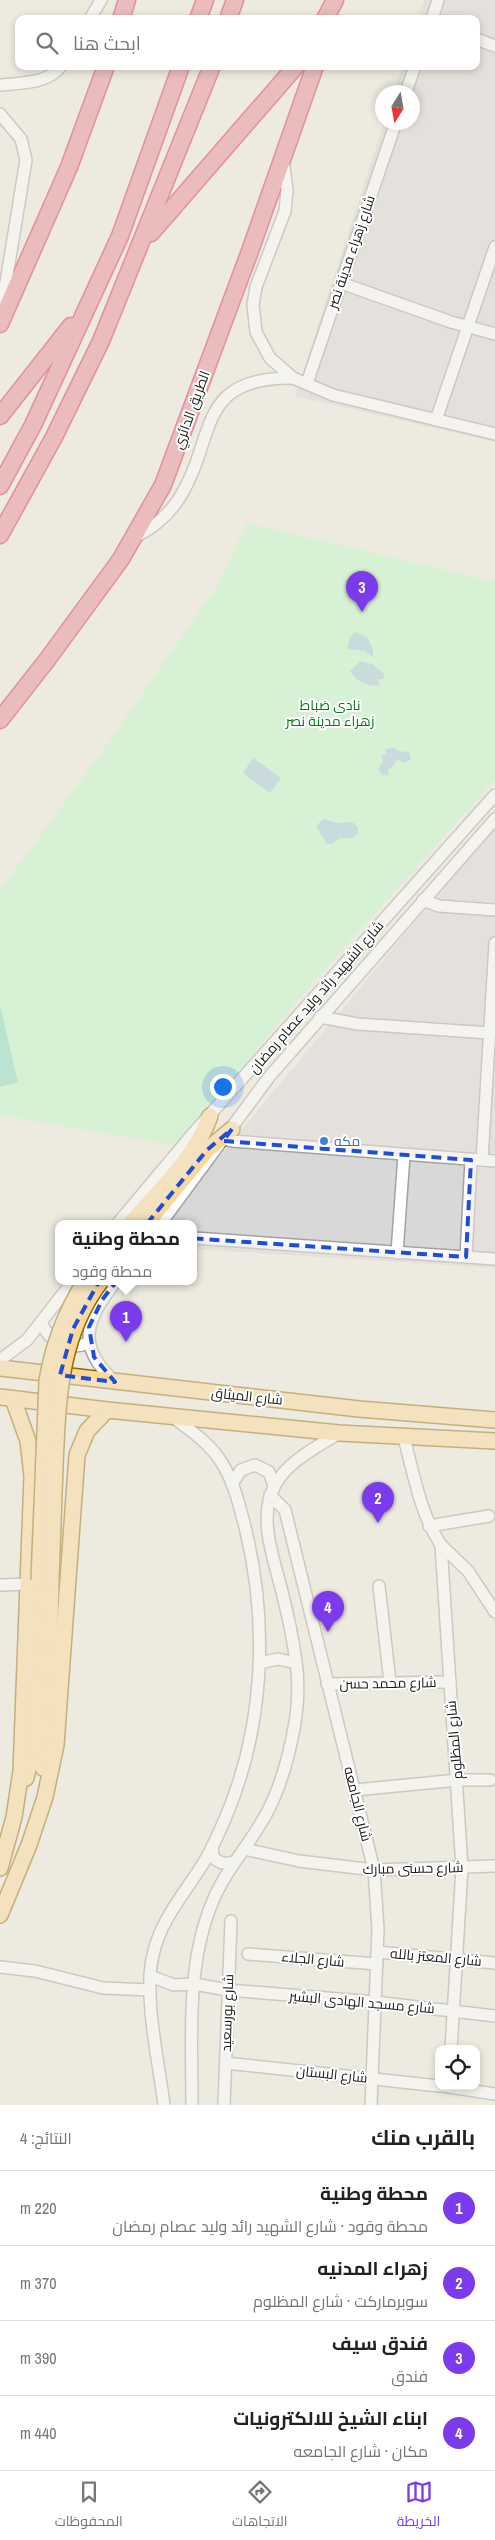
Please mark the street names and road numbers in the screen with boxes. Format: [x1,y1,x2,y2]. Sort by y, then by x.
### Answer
street label: شارع زهراء مدينة نصر [323,193,379,312]
street label: الطريق الدائري [168,368,216,453]
street label: شارع الشهيد رائد وليد عصام رمضان [245,917,388,1078]
street label: شارع الميثاق [210,1383,284,1409]
street label: شارع محمد حسن [339,1673,437,1693]
street label: شارع المظلوم [442,1700,467,1780]
street label: شارع الجامعه [340,1765,376,1843]
street label: شارع حسنى مبارك [362,1858,464,1878]
street label: شارع المعتز بالله [389,1944,483,1970]
street label: شارع الجلاء [281,1947,345,1971]
street label: شارع بورسعيد [217,1974,237,2052]
street label: شارع مسجد الهادى البشير [287,1987,436,2017]
street label: شارع البستان [295,2061,369,2087]

